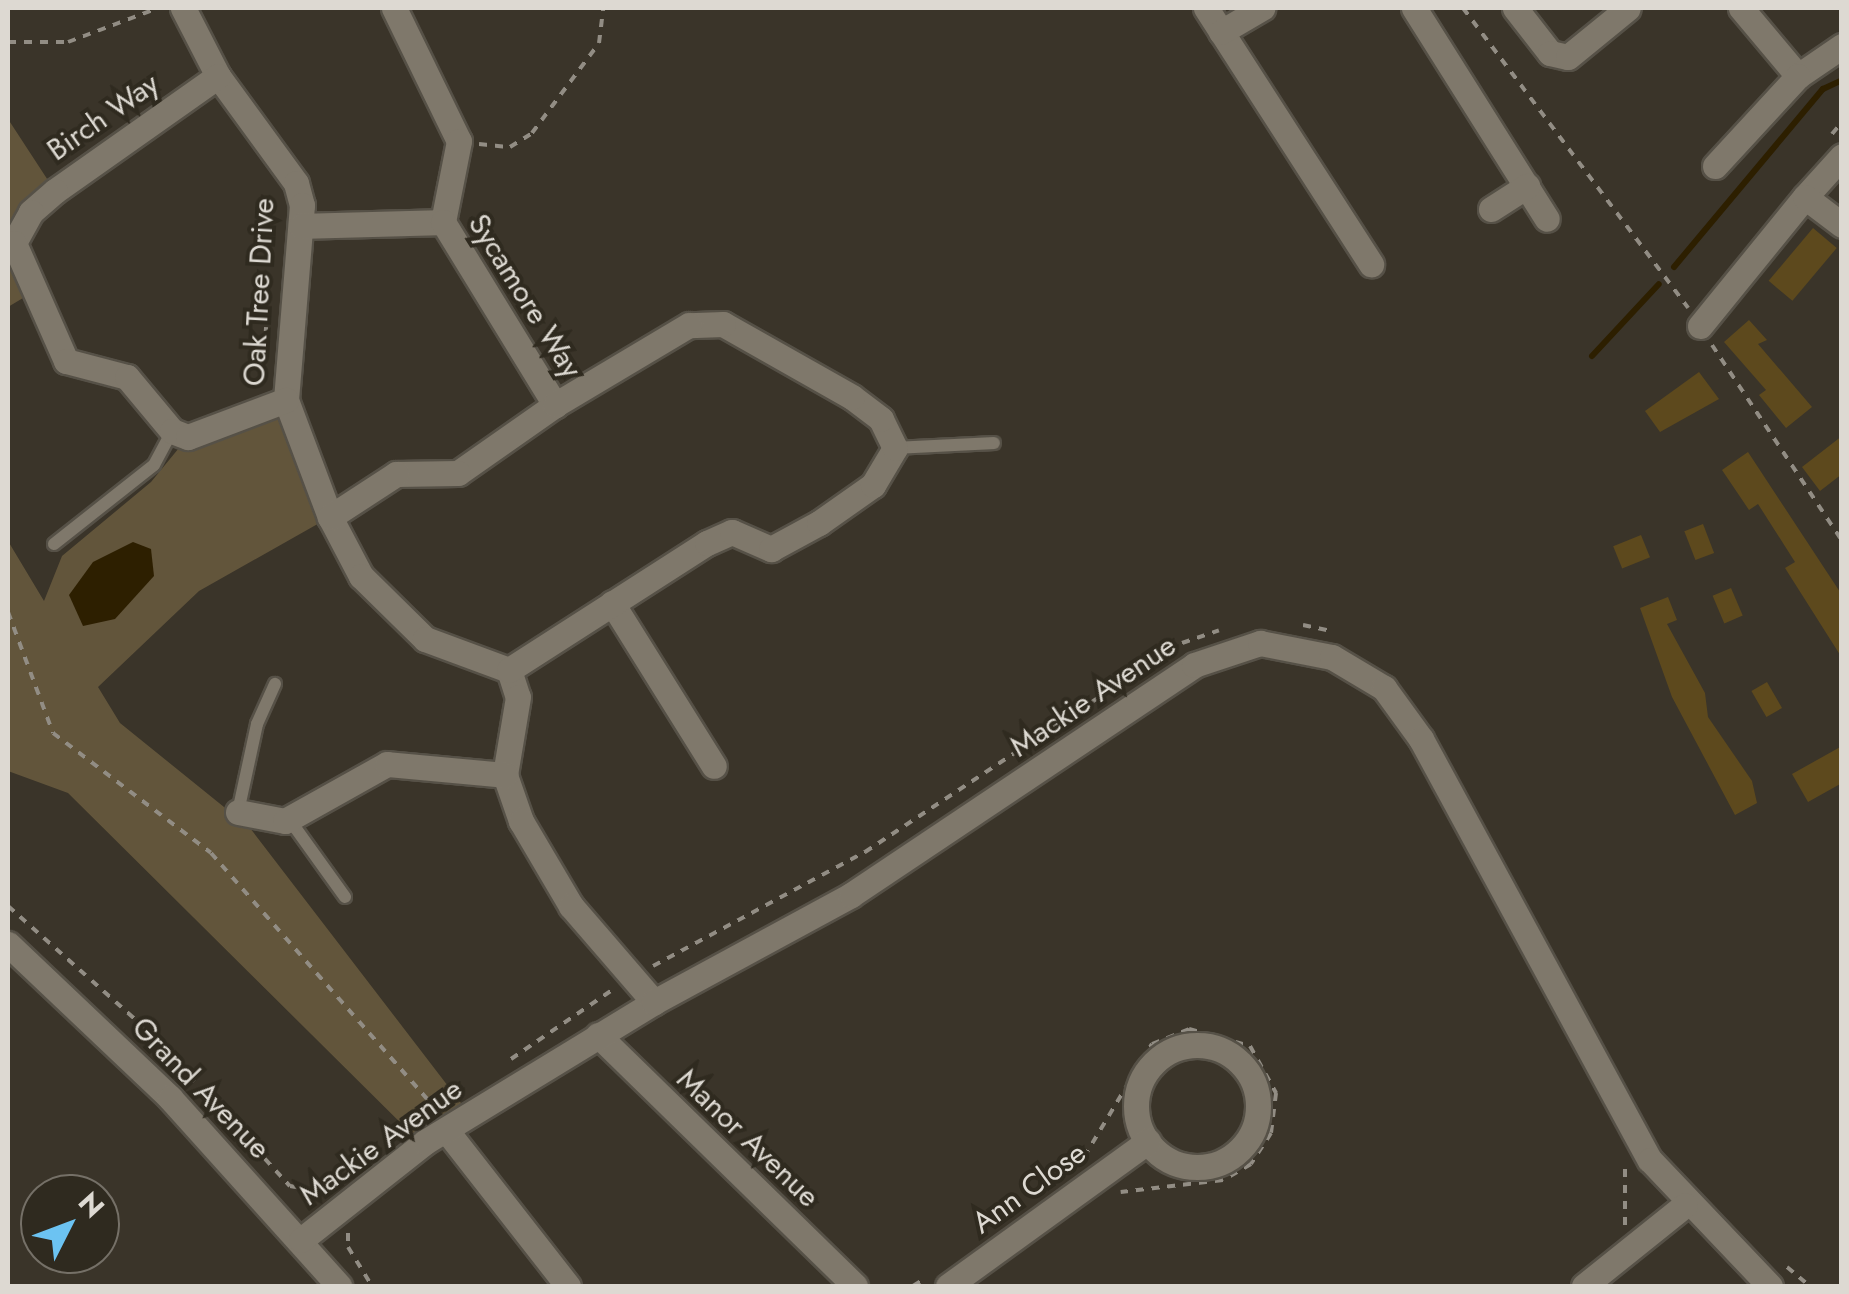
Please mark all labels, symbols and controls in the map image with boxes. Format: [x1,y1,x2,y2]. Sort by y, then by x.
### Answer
street label: Birch Way [40,66,166,168]
street label: Oak Tree Drive [236,197,282,387]
street label: Sycamore Way [460,208,590,384]
street label: Mackie Avenue [1003,627,1183,765]
street label: Grand Avenue [124,1010,278,1166]
street label: Manor Avenue [669,1061,827,1215]
street label: Mackie Avenue [293,1071,469,1213]
street label: Ann Close [965,1135,1093,1241]
north arrow [20,1174,120,1274]
text: N [69,1183,114,1227]

